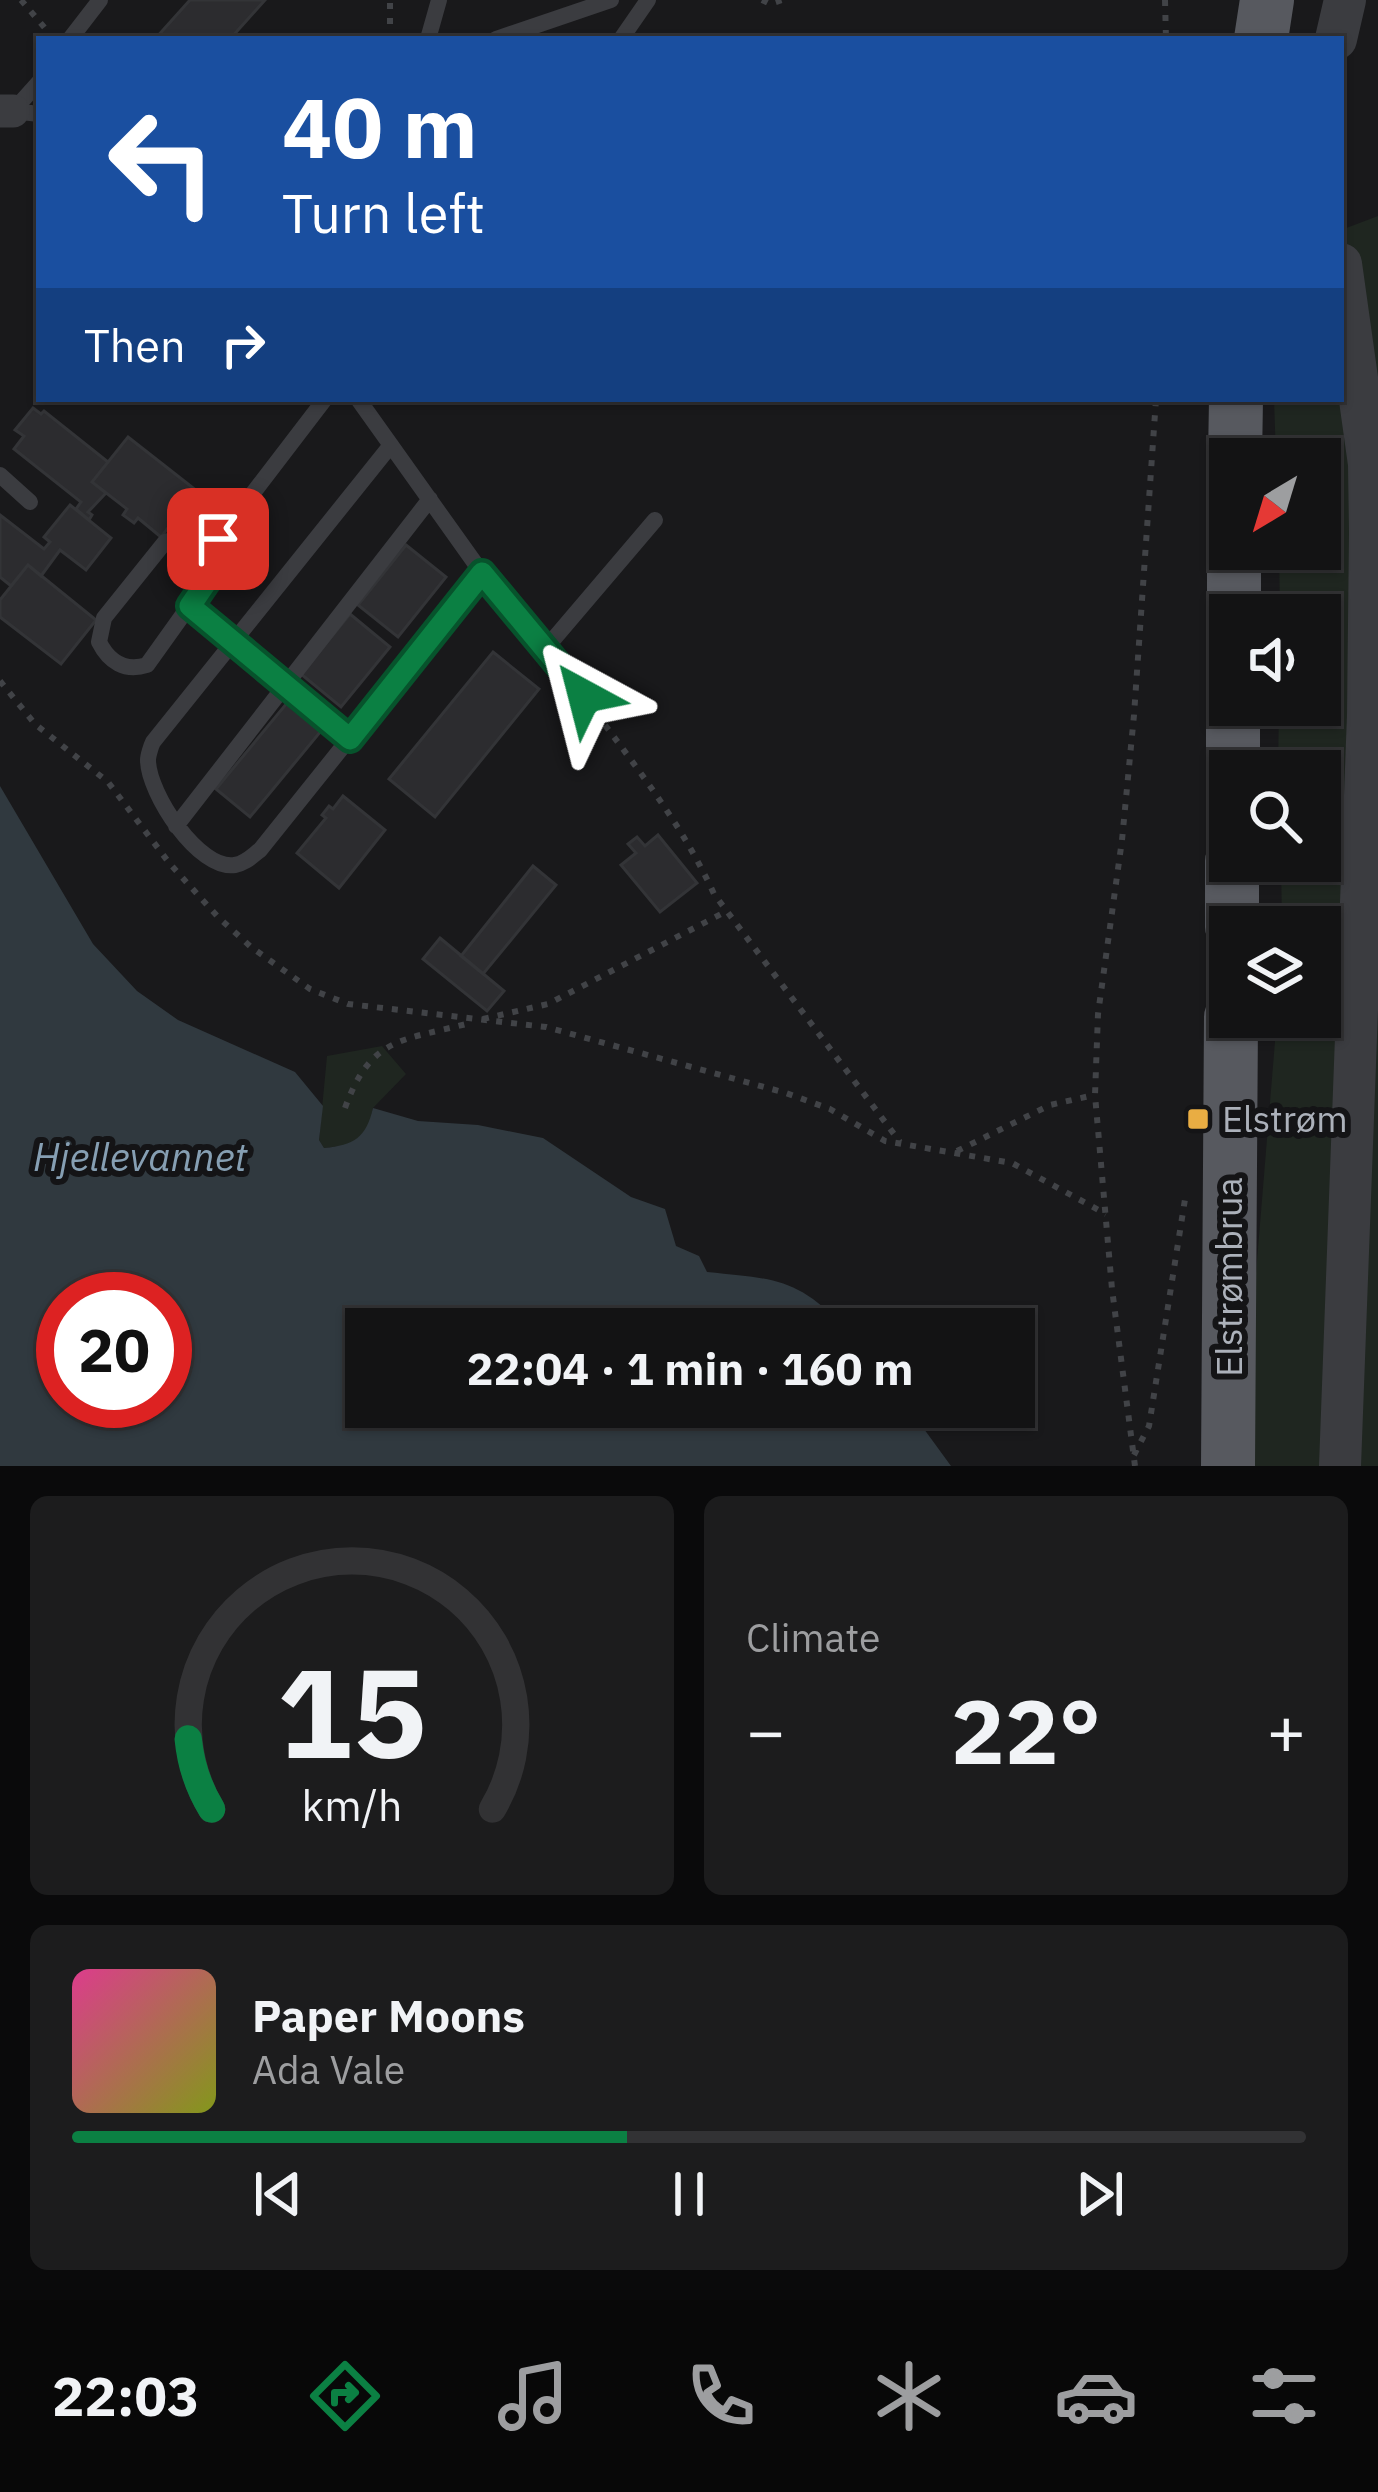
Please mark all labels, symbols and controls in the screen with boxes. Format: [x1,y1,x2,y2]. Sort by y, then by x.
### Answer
text: 40 m [282,72,478,181]
icon: left [84,84,240,240]
text: Turn left [282,178,485,248]
icon: right [210,312,276,378]
text: Then [84,316,186,374]
north arrow [1209,438,1341,570]
map controls [1209,438,1341,1038]
pin [167,488,269,590]
icon: arrive [185,506,251,572]
button: sound [1209,594,1341,726]
position arrow [521,633,647,759]
button: search [1209,750,1341,882]
button: layers [1209,906,1341,1038]
place label: Elstrøm [1222,1095,1348,1142]
marker: Elstrøm [1185,1106,1211,1132]
water label: Hjellevannet [33,1131,249,1182]
street label: Elstrømbrua [1205,1177,1252,1377]
speed limit sign: 20 [36,1272,192,1428]
text: 22:04 · 1 min · 160 m [467,1339,913,1397]
text: Climate [746,1612,880,1663]
text: 15 [277,1630,427,1792]
text: 22° [951,1672,1101,1789]
text: − [746,1687,786,1773]
text: + [1266,1687,1306,1773]
text: km/h [302,1776,402,1832]
text: Paper Moons [252,1986,525,2044]
text: Ada Vale [252,2044,405,2095]
icon: previous [245,2161,311,2227]
icon: pause [656,2161,722,2227]
icon: next [1067,2161,1133,2227]
icon: directions [303,2354,387,2438]
icon: music [491,2354,575,2438]
icon: phone [679,2354,763,2438]
icon: climate [867,2354,951,2438]
icon: car [1054,2354,1138,2438]
icon: filters [1242,2354,1326,2438]
text: 22:03 [52,2361,199,2431]

